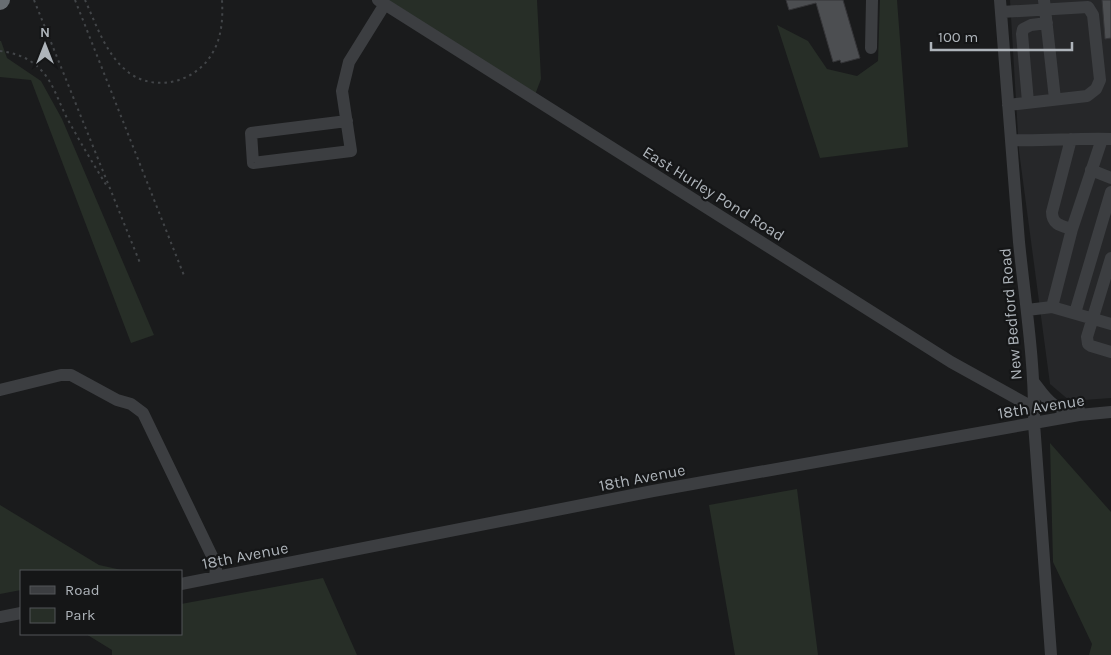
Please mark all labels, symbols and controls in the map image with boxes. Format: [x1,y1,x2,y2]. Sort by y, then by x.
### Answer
north arrow [20,20,70,70]
scale bar [931,20,1072,52]
text: N [40,24,50,41]
text: 100 m [938,28,978,46]
street label: East Hurley Pond Road [639,142,788,245]
street label: New Bedford Road [995,247,1026,381]
street label: 18th Avenue [997,390,1086,423]
street label: 18th Avenue [597,460,687,495]
street label: 18th Avenue [200,538,290,573]
legend [20,570,182,635]
text: Road [65,581,100,599]
text: Park [65,606,95,624]

